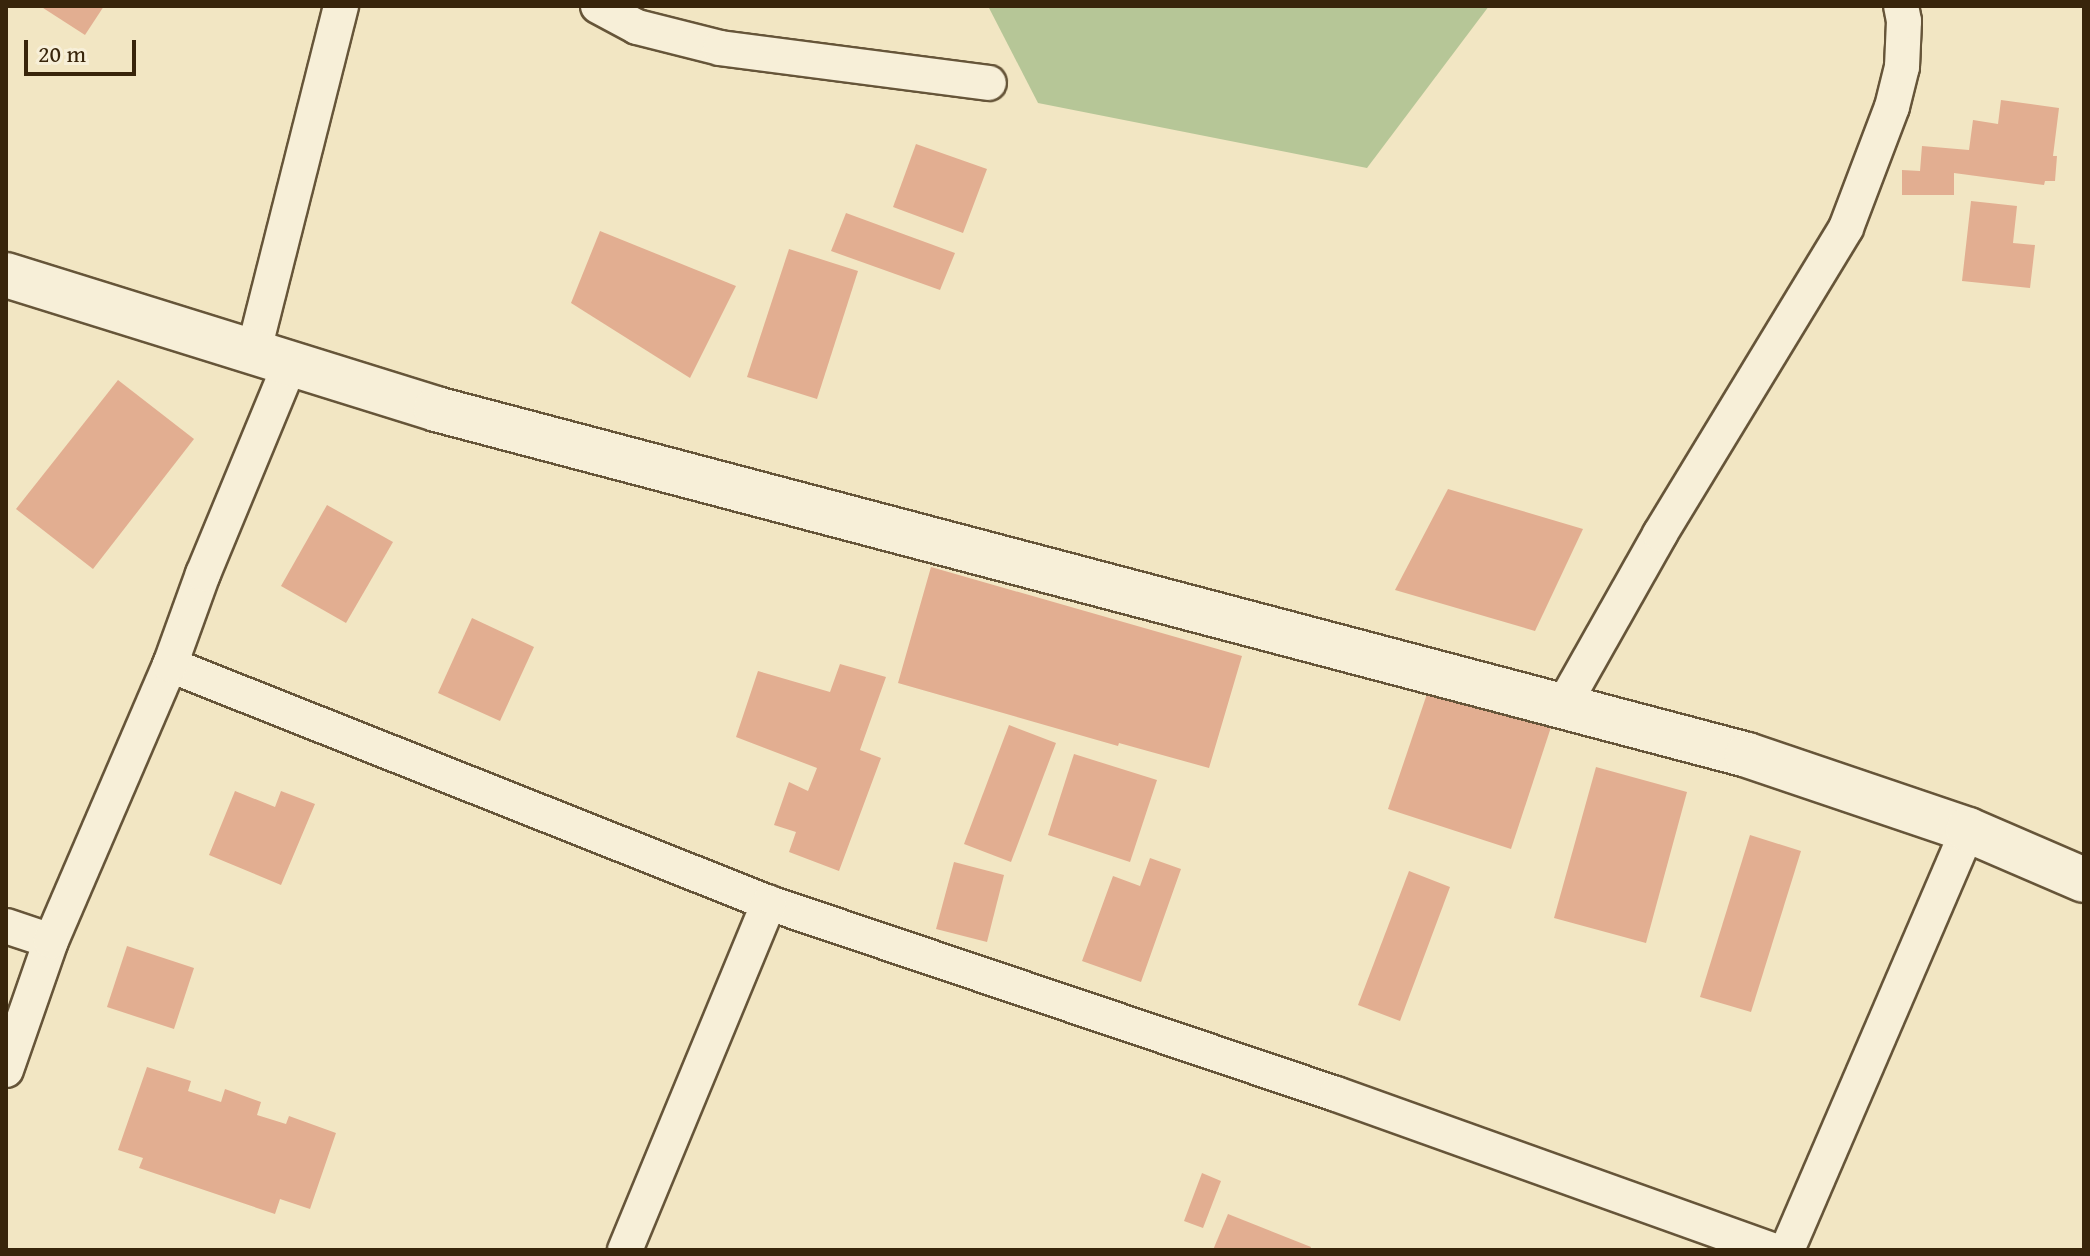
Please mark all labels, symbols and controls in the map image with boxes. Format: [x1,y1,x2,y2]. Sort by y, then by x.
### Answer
scale bar [28,24,140,74]
text: 20 m [38,36,86,71]

